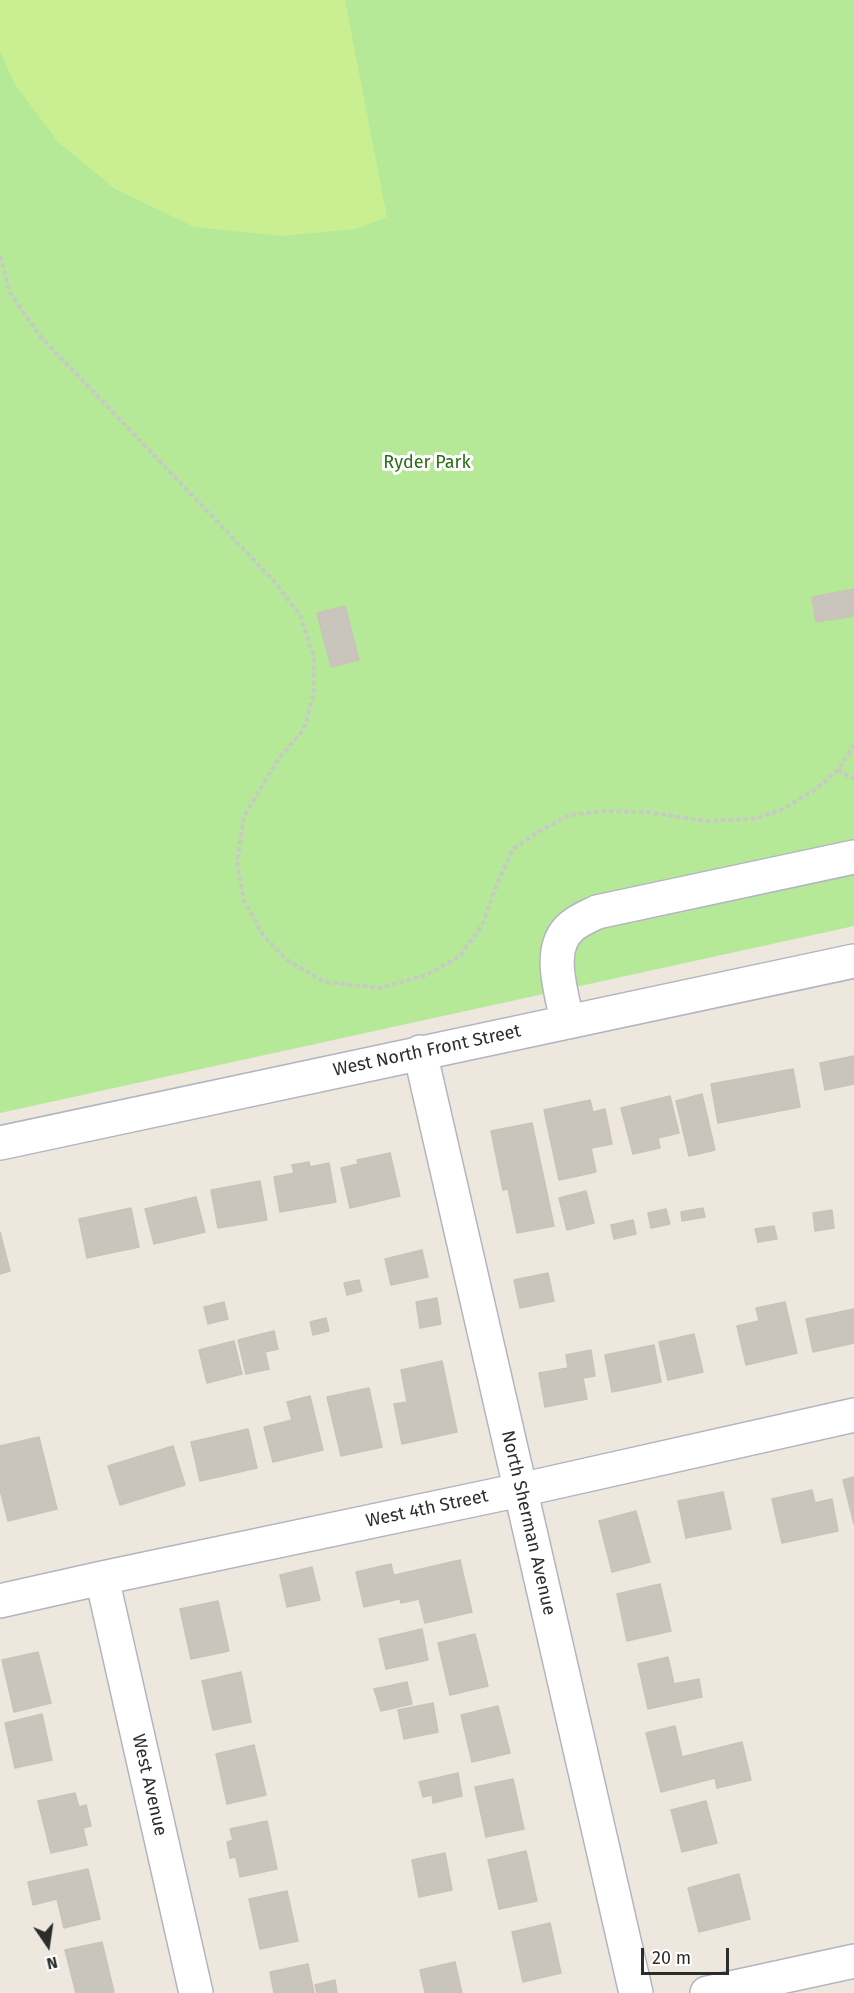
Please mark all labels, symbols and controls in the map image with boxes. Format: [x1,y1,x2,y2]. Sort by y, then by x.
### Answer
park label: Ryder Park [383,452,471,474]
street label: West North Front Street [331,1021,523,1081]
street label: North Sherman Avenue [496,1429,560,1617]
street label: West 4th Street [364,1486,490,1532]
street label: West Avenue [127,1732,171,1838]
north arrow [18,1915,78,1975]
scale bar [644,1936,732,1974]
text: 20 m [652,1947,691,1969]
text: N [45,1953,59,1973]

